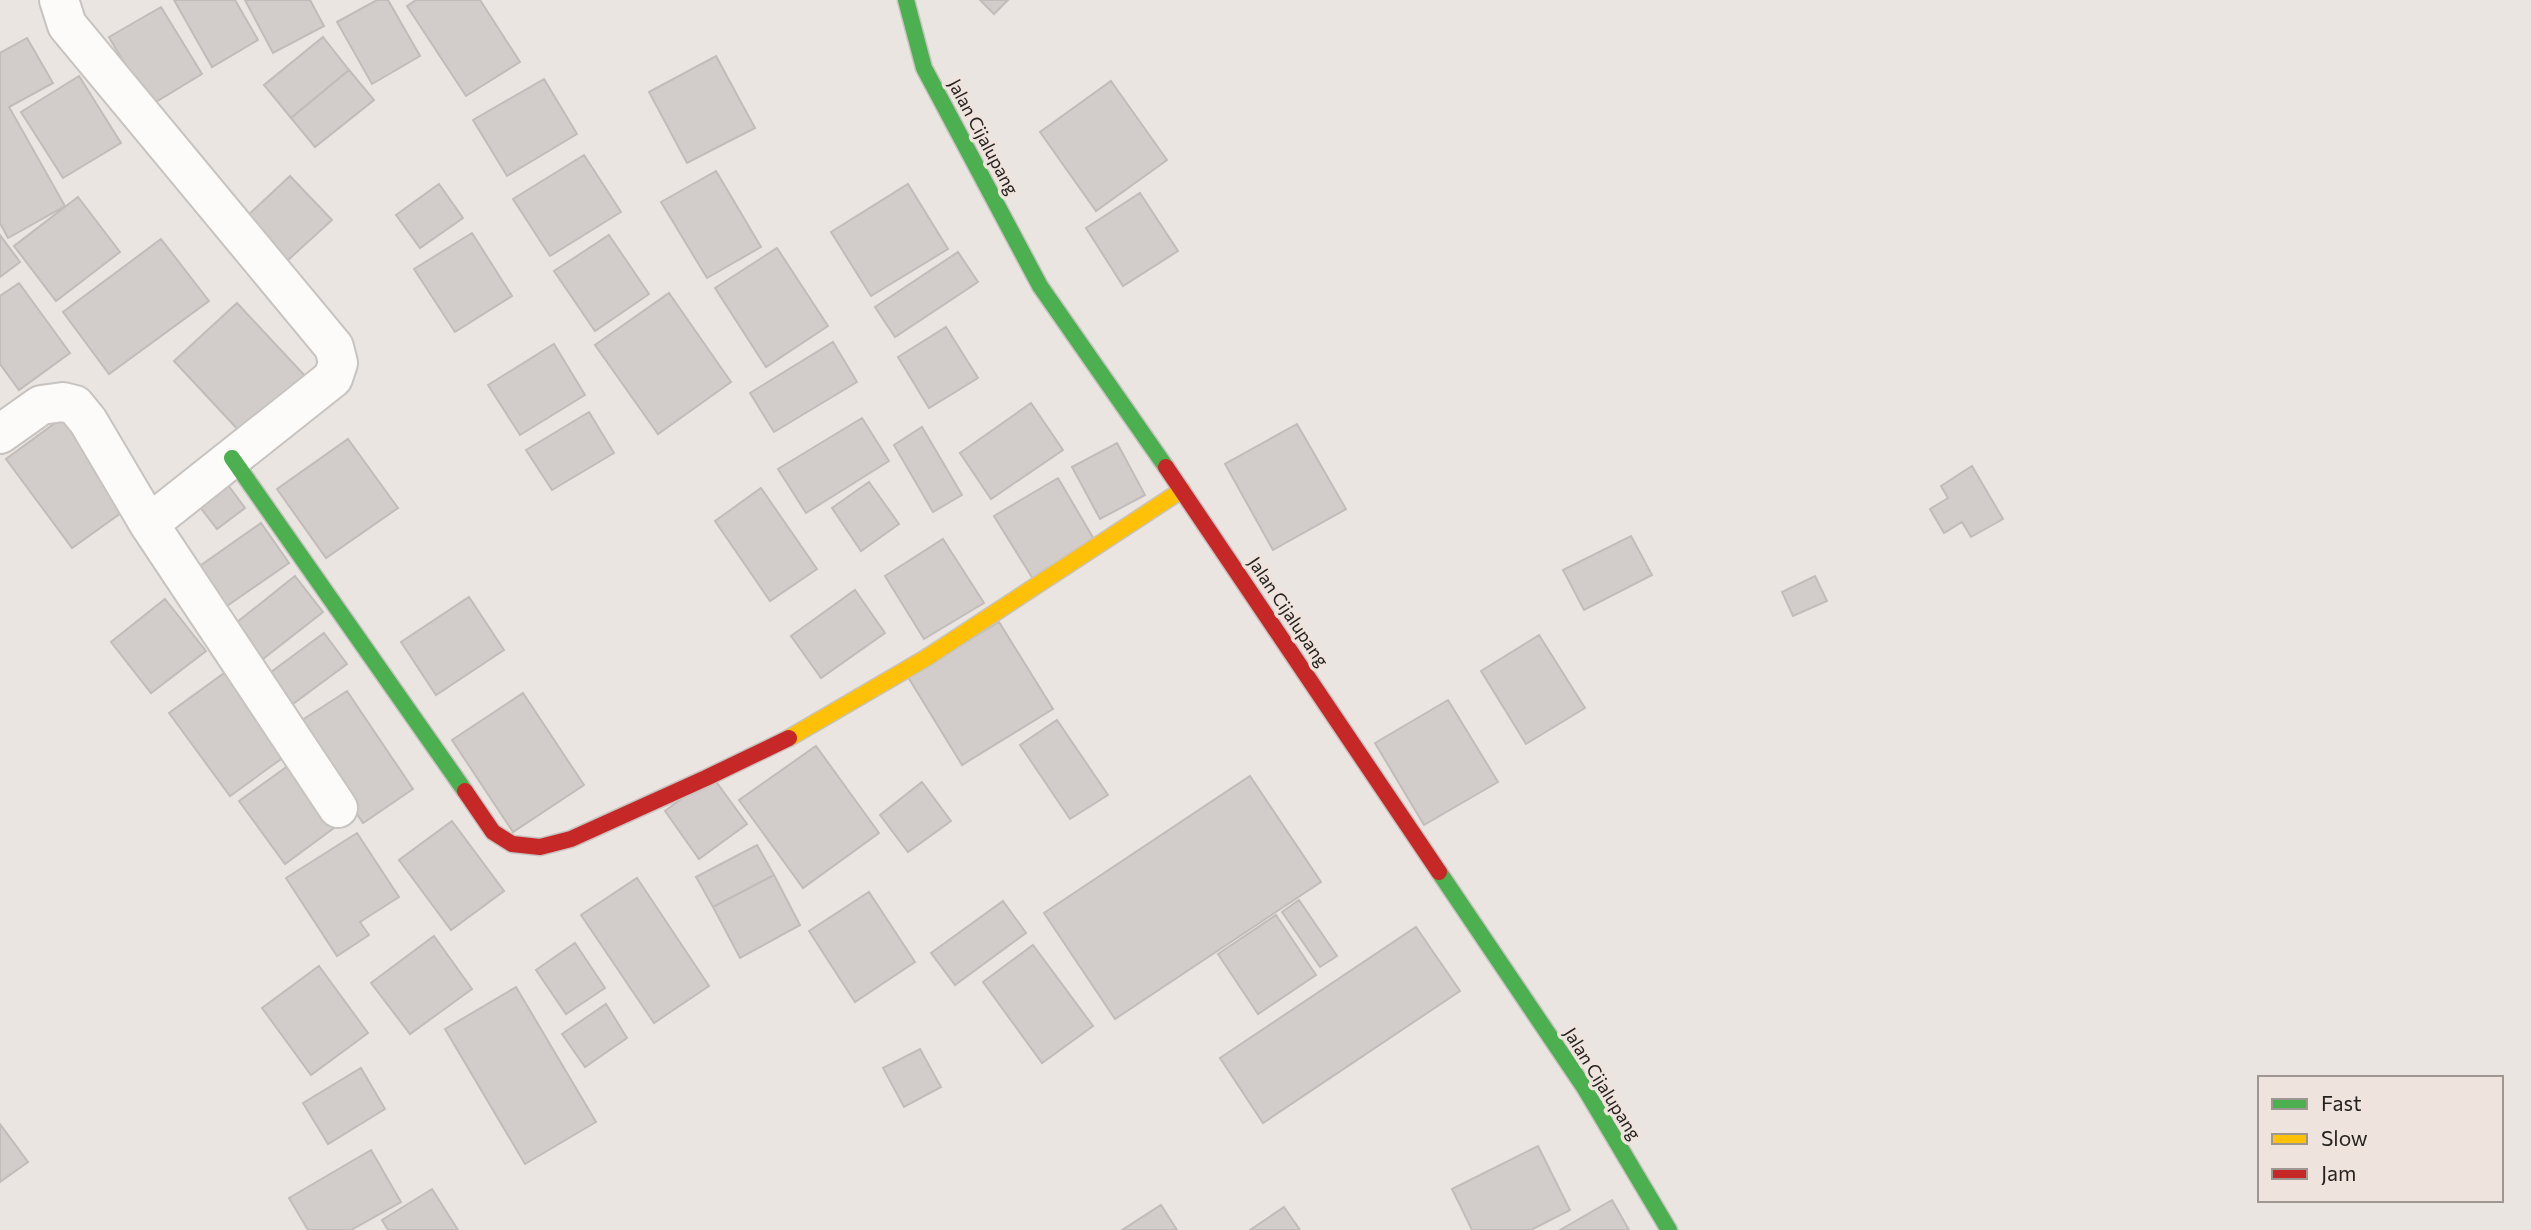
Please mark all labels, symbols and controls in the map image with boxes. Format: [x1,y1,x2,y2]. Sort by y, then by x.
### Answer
street label: Jalan Cijalupang [944,75,1024,198]
street label: Jalan Cijalupang [1244,552,1334,671]
street label: Jalan Cijalupang [1560,1023,1646,1144]
legend [2258,1076,2503,1202]
text: Fast [2321,1090,2362,1115]
text: Slow [2321,1125,2368,1150]
text: Jam [2321,1160,2356,1185]

